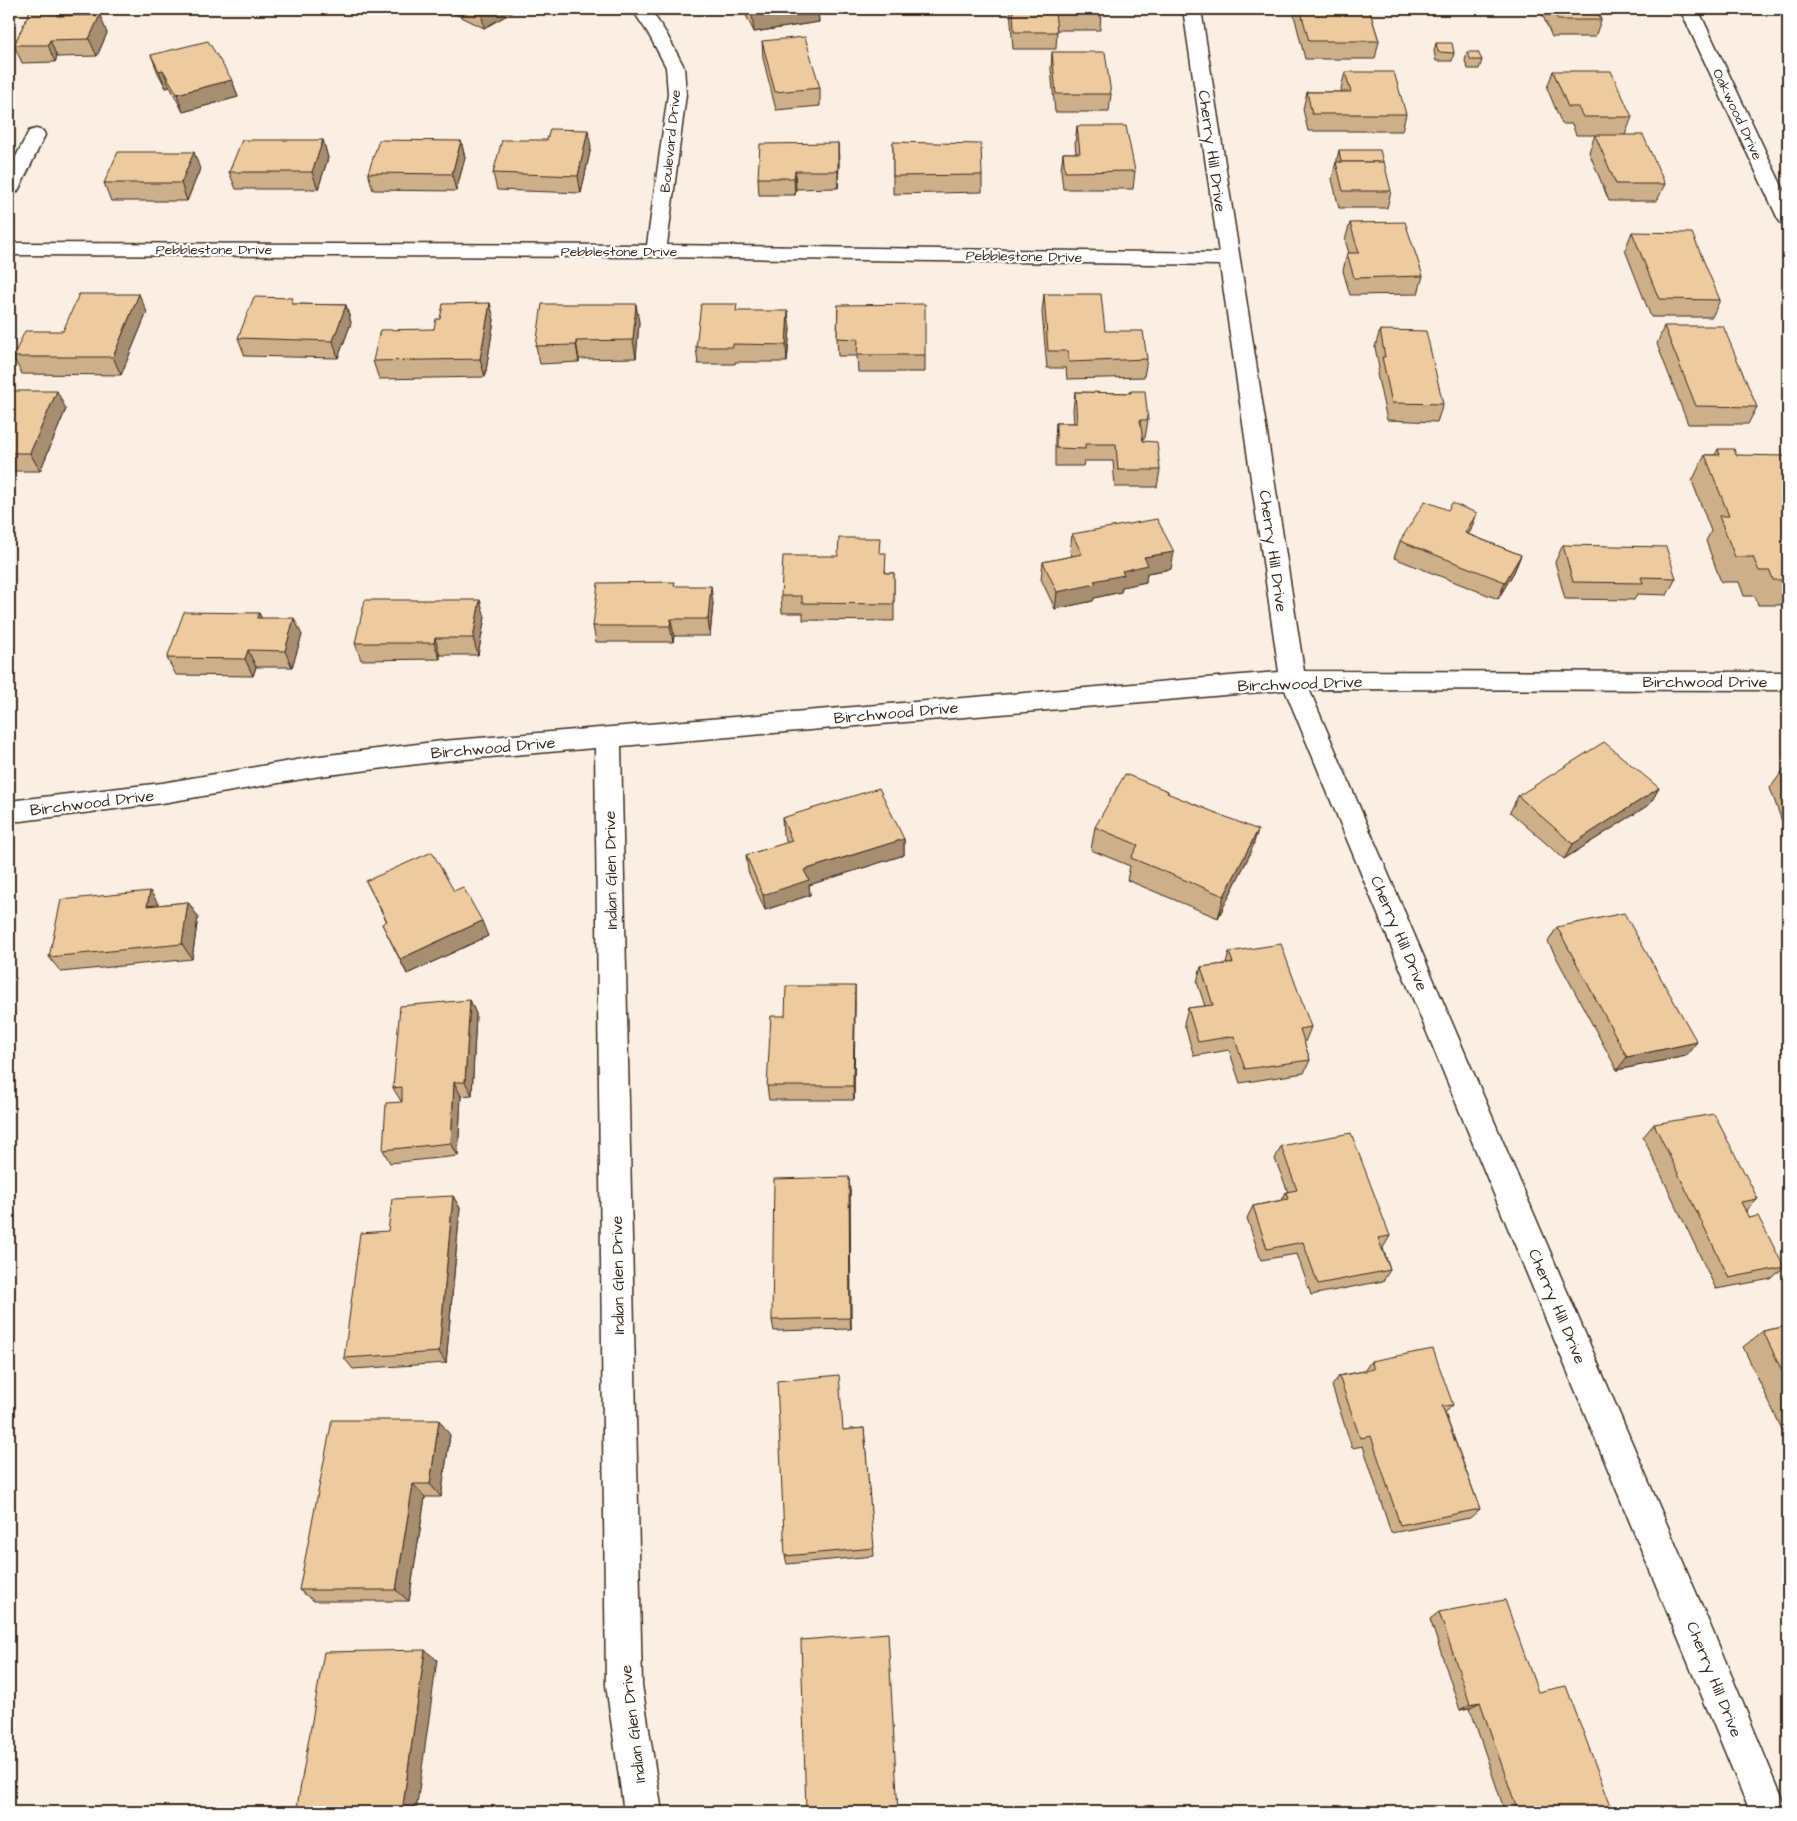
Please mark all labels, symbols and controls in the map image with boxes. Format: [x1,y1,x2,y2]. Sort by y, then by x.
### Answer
street label: Oakwood Drive [1707,65,1767,164]
street label: Boulevard Drive [656,88,686,194]
street label: Cherry Hill Drive [1192,89,1232,214]
street label: Pebblestone Drive [156,240,273,260]
street label: Pebblestone Drive [561,242,678,262]
street label: Pebblestone Drive [966,246,1083,268]
street label: Cherry Hill Drive [1253,489,1293,614]
street label: Birchwood Drive [1237,671,1363,697]
street label: Birchwood Drive [1643,671,1768,693]
street label: Birchwood Drive [833,697,960,729]
street label: Birchwood Drive [430,732,557,764]
street label: Birchwood Drive [29,784,156,822]
street label: Indian Glen Drive [599,810,623,930]
street label: Cherry Hill Drive [1364,873,1433,995]
street label: Indian Glen Drive [606,1215,630,1335]
street label: Cherry Hill Drive [1522,1246,1591,1368]
street label: Cherry Hill Drive [1680,1618,1747,1741]
street label: Indian Glen Drive [615,1663,651,1784]

